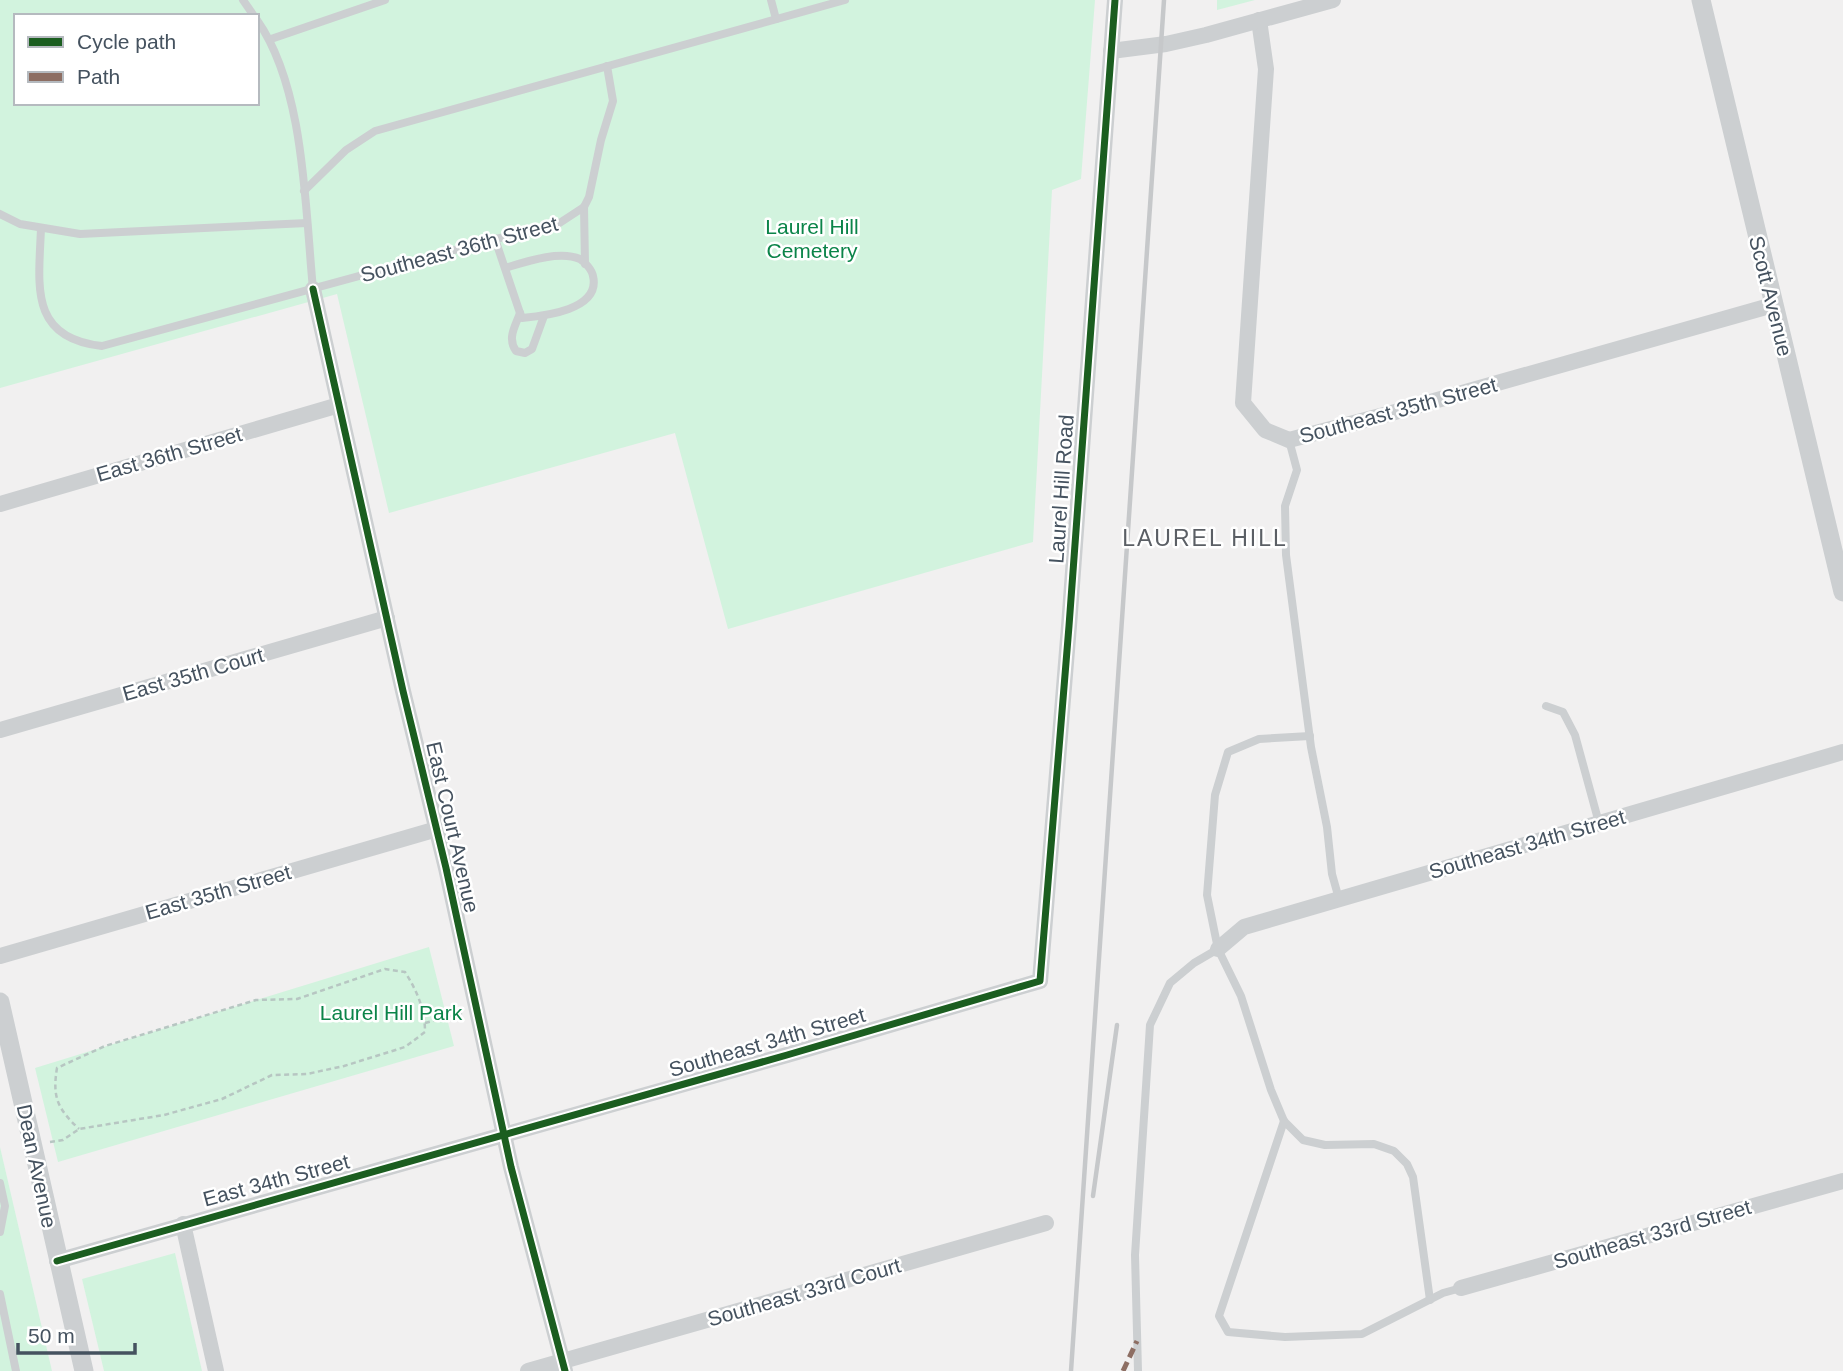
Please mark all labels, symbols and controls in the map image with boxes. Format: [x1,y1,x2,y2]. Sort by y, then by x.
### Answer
legend [14,14,259,105]
text: Cycle path [77,30,176,53]
text: Path [77,65,120,88]
street label: Southeast 36th Street [358,212,560,286]
park label: Laurel Hill Cemetery [765,215,859,262]
street label: Scott Avenue [1745,233,1797,359]
street label: Southeast 35th Street [1297,373,1499,447]
street label: Laurel Hill Road [1044,414,1078,564]
street label: East 36th Street [93,422,245,486]
district label: LAUREL HILL [1122,525,1288,551]
street label: East 35th Court [120,643,266,705]
street label: East Court Avenue [422,739,484,915]
street label: Southeast 34th Street [1426,805,1628,883]
street label: East 35th Street [142,860,294,924]
park label: Laurel Hill Park [320,1001,463,1024]
street label: Southeast 34th Street [666,1003,868,1081]
street label: Dean Avenue [13,1102,61,1230]
street label: East 34th Street [200,1149,352,1211]
street label: Southeast 33rd Street [1551,1195,1754,1273]
street label: Southeast 33rd Court [705,1253,903,1331]
scale bar [18,1312,135,1356]
text: 50 m [28,1324,75,1347]

